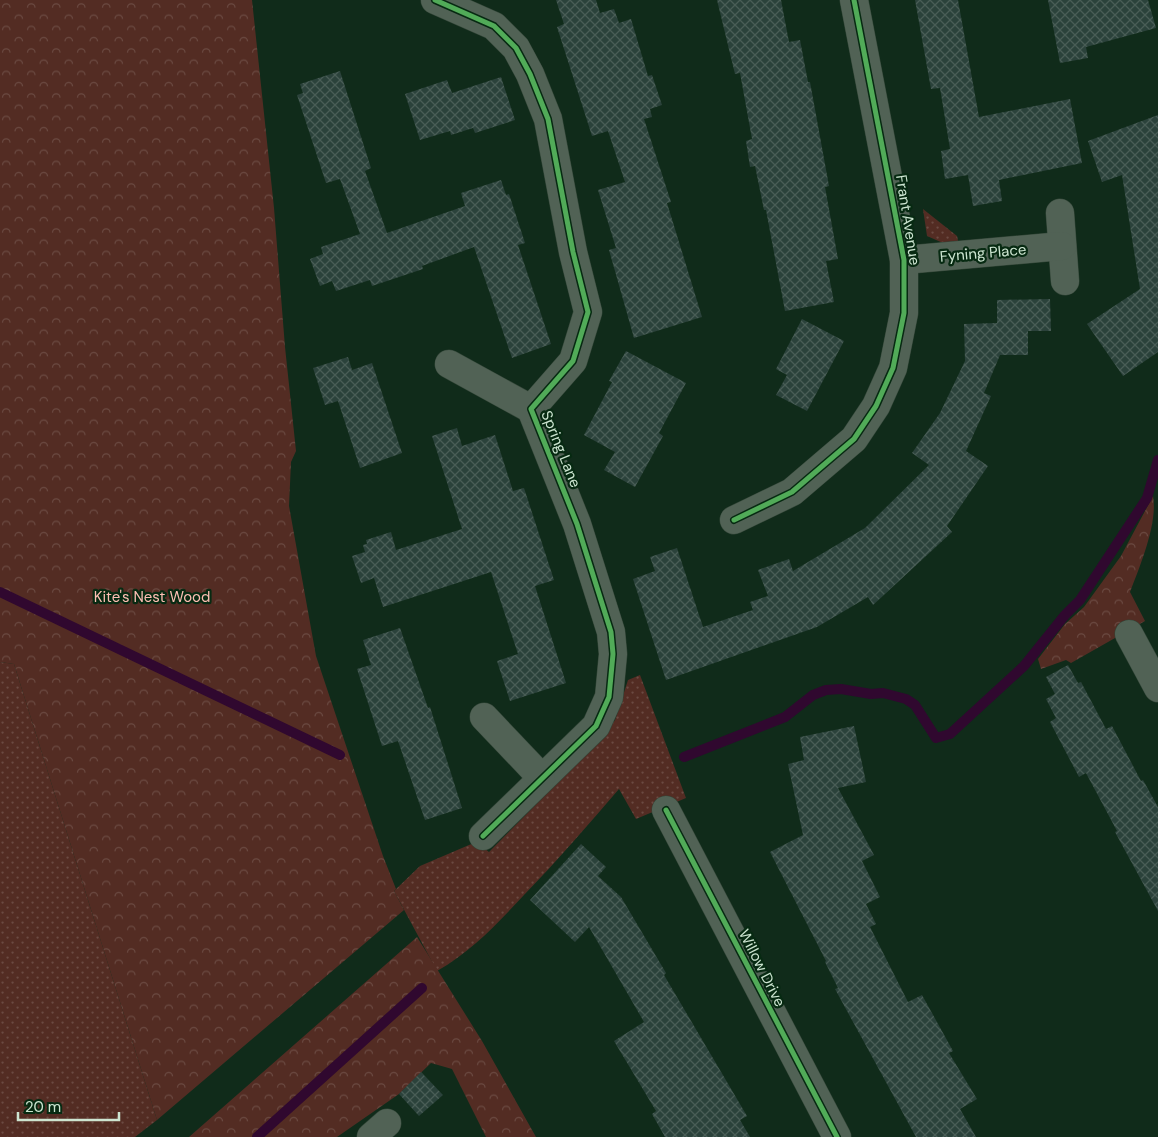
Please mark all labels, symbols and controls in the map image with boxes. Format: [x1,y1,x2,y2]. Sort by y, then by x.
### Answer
street label: Frant Avenue [891,173,925,267]
street label: Fyning Place [939,239,1027,267]
street label: Spring Lane [536,408,586,490]
park label: Kite's Nest Wood [94,587,210,607]
street label: Willow Drive [734,926,790,1010]
scale bar [18,1090,119,1122]
text: 20 m [25,1097,61,1117]

